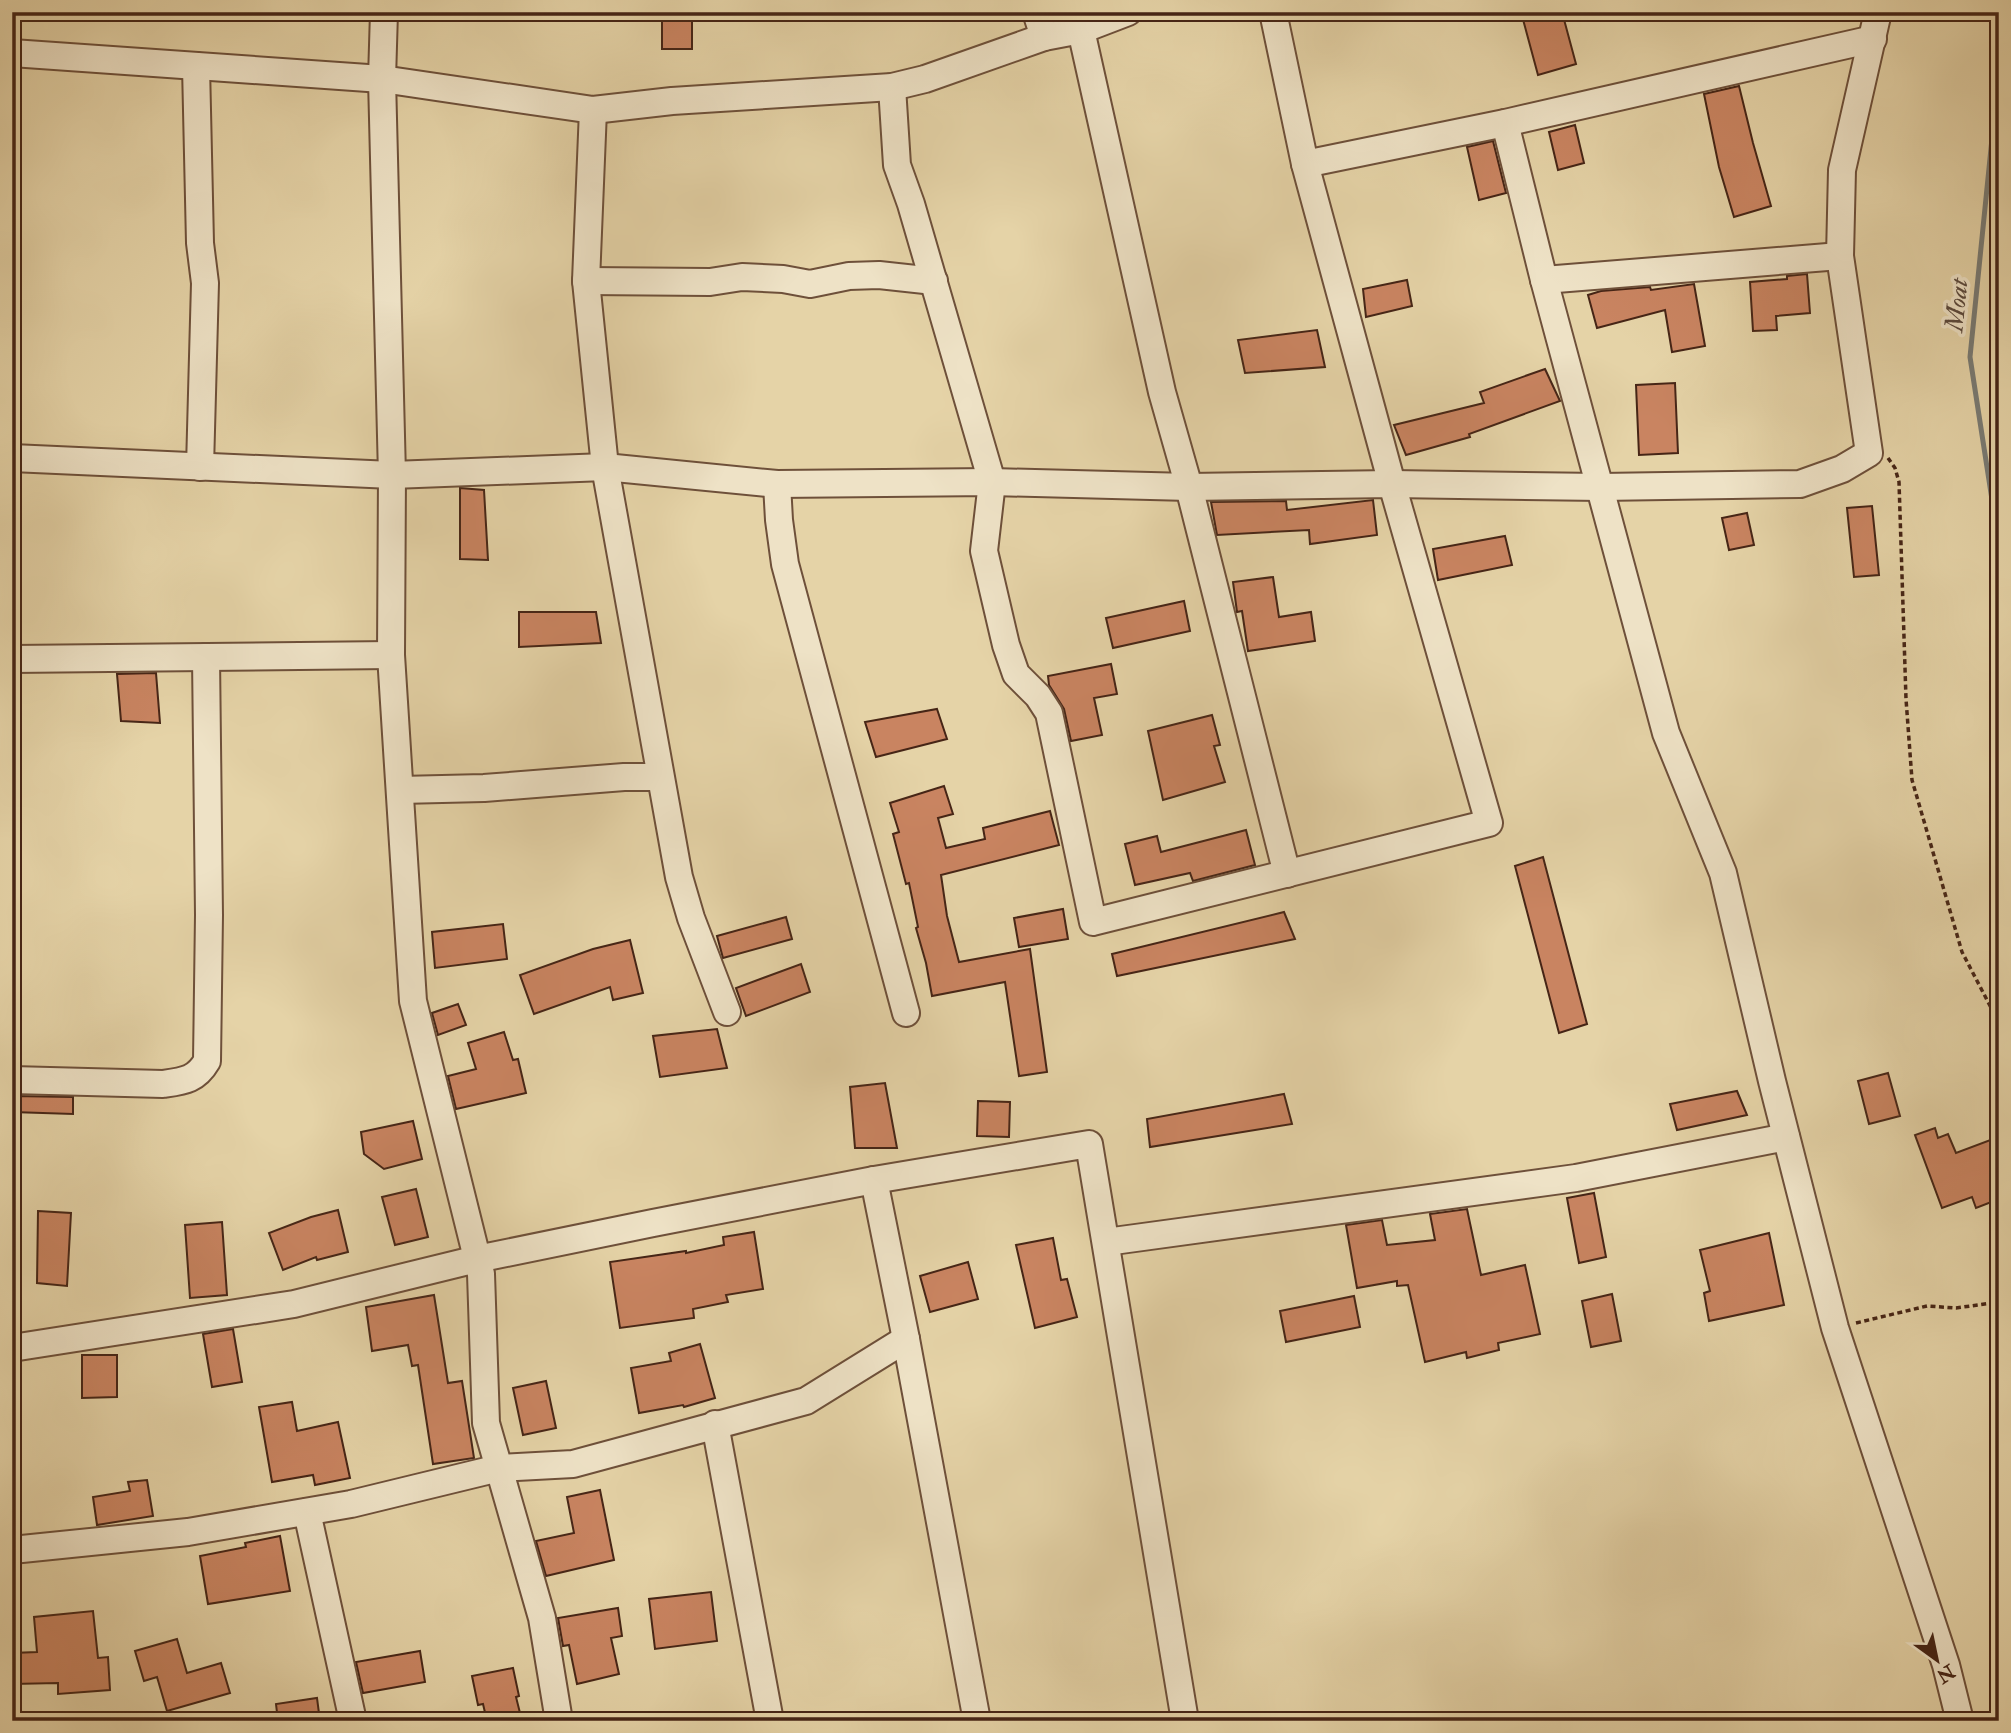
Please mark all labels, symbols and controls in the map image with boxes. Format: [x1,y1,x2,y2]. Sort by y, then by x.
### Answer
water label: Moat [1938,275,1976,335]
north arrow [1902,1624,1972,1694]
text: N [1931,1658,1960,1689]

